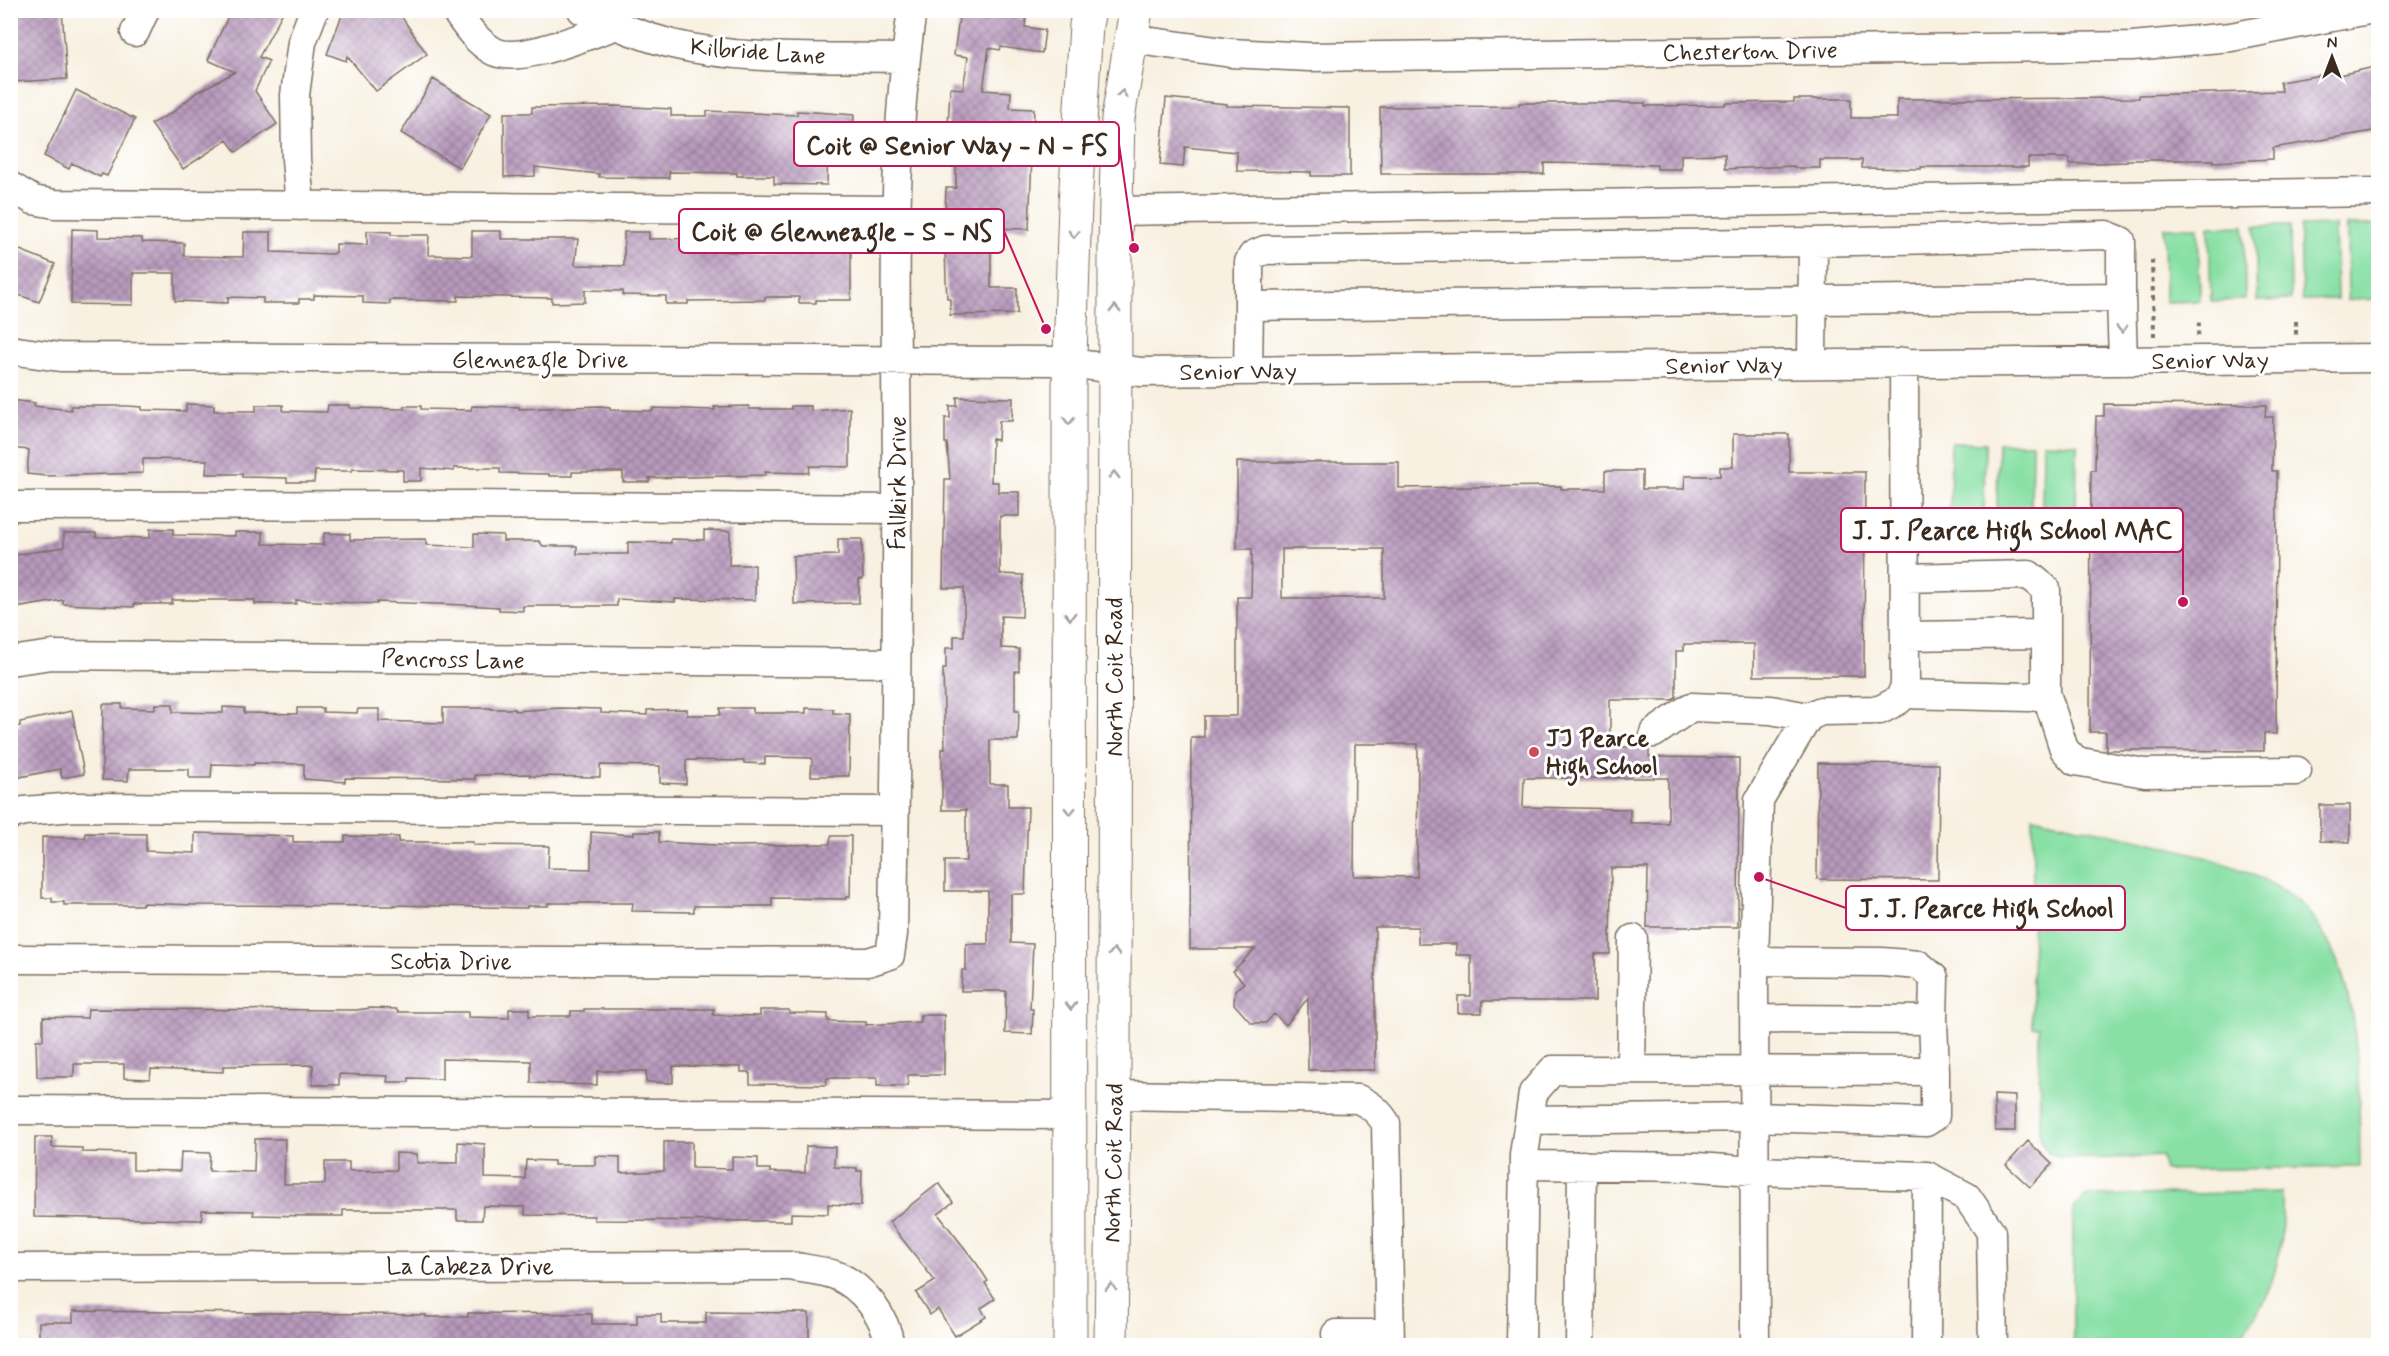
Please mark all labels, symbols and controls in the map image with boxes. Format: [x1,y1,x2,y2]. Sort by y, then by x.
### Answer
north arrow [2302,27,2362,87]
street label: Kilbride Lane [689,32,827,73]
text: N [2327,33,2337,54]
street label: Chesterton Drive [1662,35,1838,70]
one-way arrow [1115,89,1127,98]
callout: Coit @ Senior Way - N - FS [794,122,1119,166]
text: Coit @ Senior Way - N - FS [806,130,1108,164]
callout: Coit @ Glenneagle - S - NS [679,209,1004,253]
text: Coit @ Glenneagle - S - NS [691,216,993,253]
one-way arrow [1068,230,1081,239]
one-way arrow [1109,305,1121,314]
one-way arrow [2116,324,2129,333]
street label: Glenneagle Drive [452,345,628,379]
street label: Senior Way [2151,345,2269,378]
street label: Senior Way [1665,350,1783,383]
street label: Senior Way [1179,356,1297,389]
street label: Fallkirk Drive [883,416,914,550]
one-way arrow [1063,416,1075,425]
one-way arrow [1108,470,1120,479]
callout: J. J. Pearce High School MAC [1841,508,2183,552]
text: J. J. Pearce High School MAC [1852,515,2172,552]
street label: North Coit Road [1100,597,1131,757]
one-way arrow [1064,611,1076,620]
street label: Pencross Lane [381,644,525,677]
place label: JJ Pearce High School [1546,724,1658,786]
marker: JJ Pearce High School [1527,745,1541,759]
one-way arrow [1064,806,1076,815]
callout: J. J. Pearce High School [1846,886,2125,930]
text: J. J. Pearce High School [1858,893,2114,930]
street label: Scotia Drive [390,947,512,978]
one-way arrow [1108,948,1120,957]
one-way arrow [1065,1001,1077,1010]
street label: North Coit Road [1098,1083,1131,1243]
street label: La Cabeza Drive [386,1252,554,1283]
one-way arrow [1105,1283,1118,1292]

